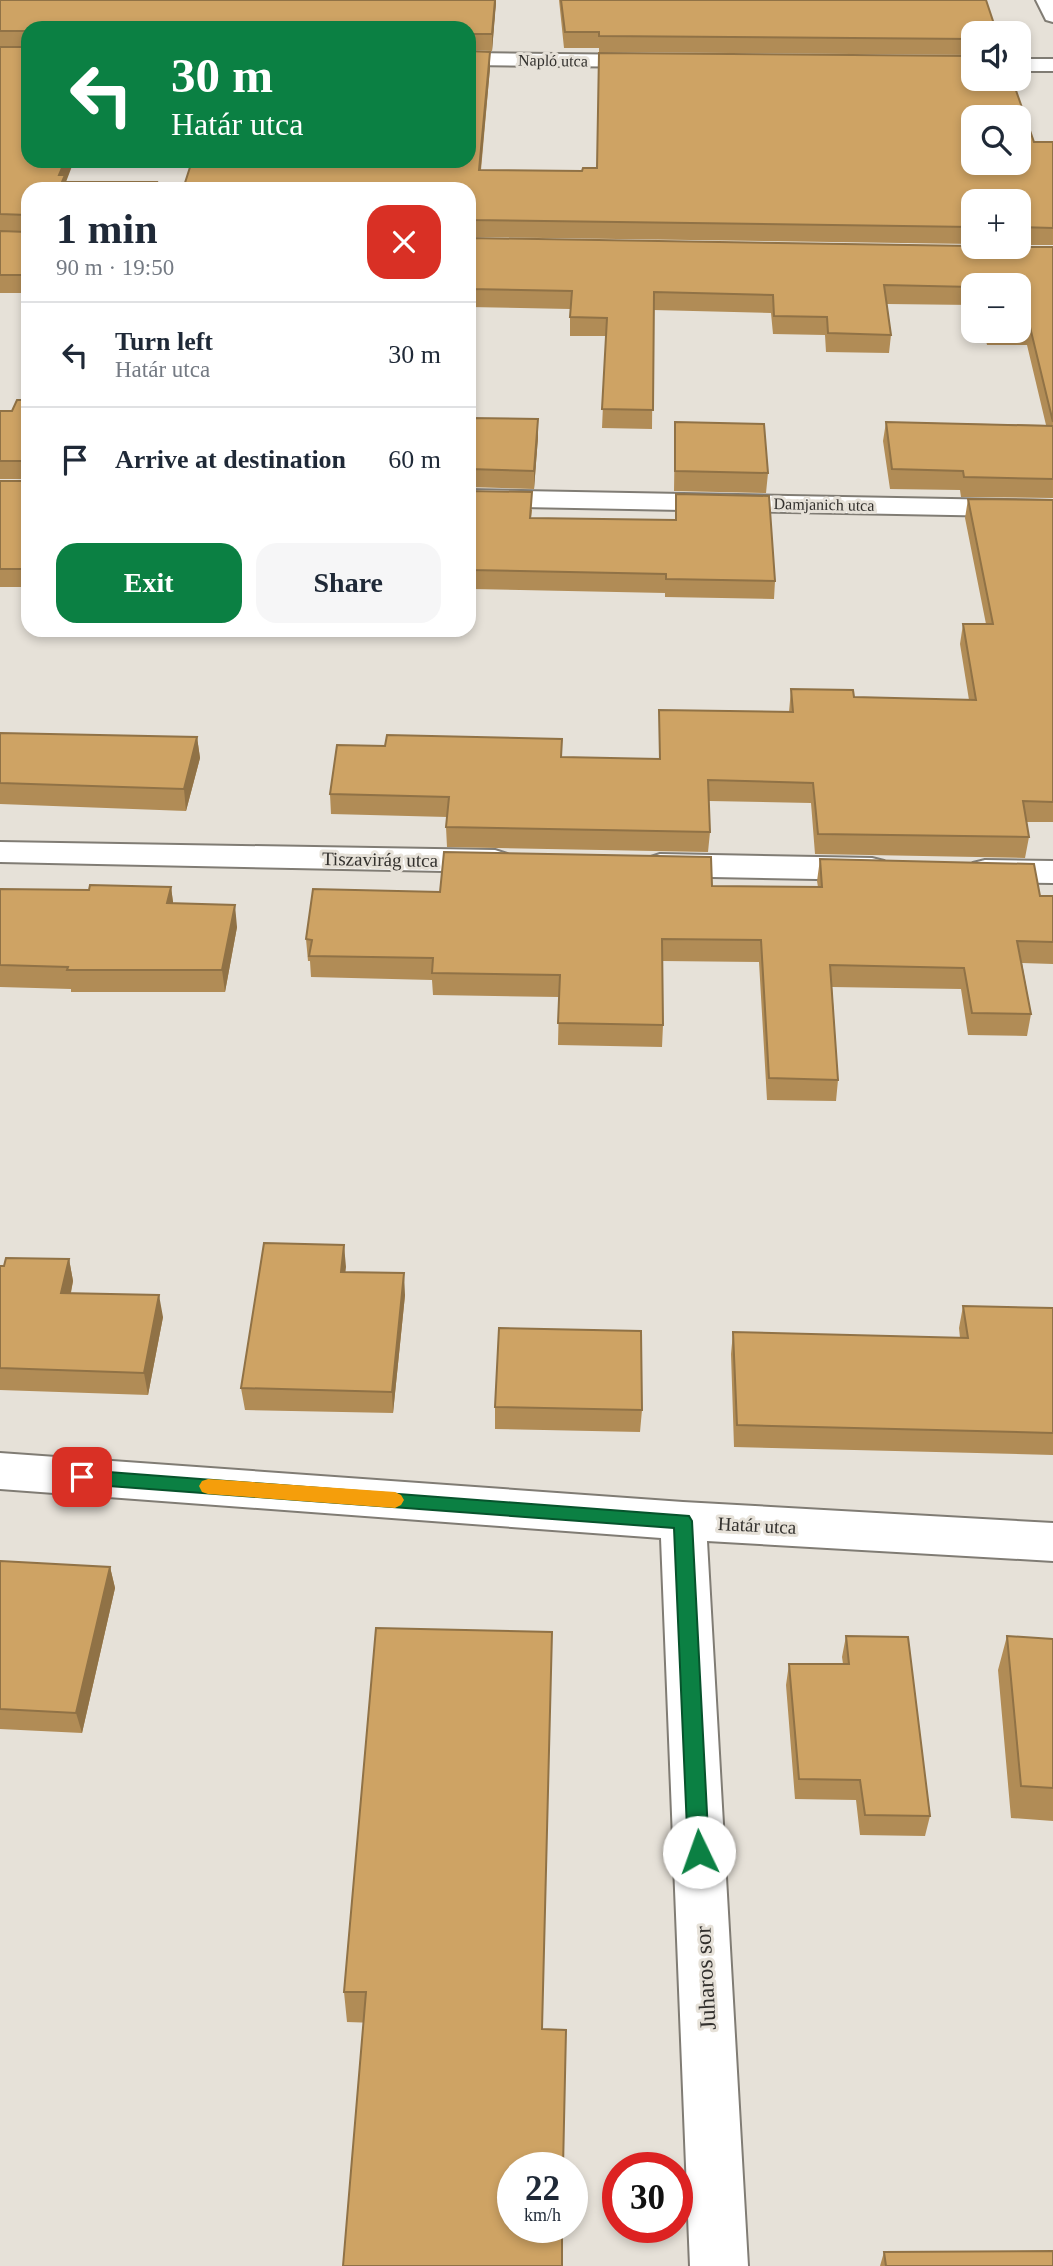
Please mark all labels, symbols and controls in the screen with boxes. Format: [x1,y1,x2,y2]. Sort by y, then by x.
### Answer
map controls [961,21,1031,343]
button: sound [961,21,1031,91]
text: 30 m [171,48,273,103]
icon: left [56,49,147,140]
street label: Napló utca [518,51,588,71]
button: search [961,105,1031,175]
text: Határ utca [171,106,303,142]
button: + [961,189,1031,259]
button: close [367,205,441,279]
text: 1 min [56,206,158,252]
text: 90 m · 19:50 [56,255,174,280]
button: − [961,273,1031,343]
text: Turn left [115,327,213,356]
icon: left [56,336,94,374]
text: 30 m [388,340,441,369]
text: Határ utca [115,357,210,382]
icon: arrive [56,441,94,479]
text: Arrive at destination [115,445,346,474]
text: 60 m [388,445,441,474]
street label: Damjanich utca [773,495,875,515]
button: Exit [56,543,242,623]
button: Share [256,543,441,623]
street label: Tiszavirág utca [322,848,439,871]
pin [52,1447,112,1507]
icon: arrive [63,1458,101,1496]
street label: Határ utca [717,1513,797,1538]
position arrow [662,1815,736,1889]
street label: Juharos sor [690,1925,721,2031]
speed limit sign: 30 [602,2152,693,2243]
text: 22 [525,2169,560,2208]
text: km/h [524,2205,561,2225]

